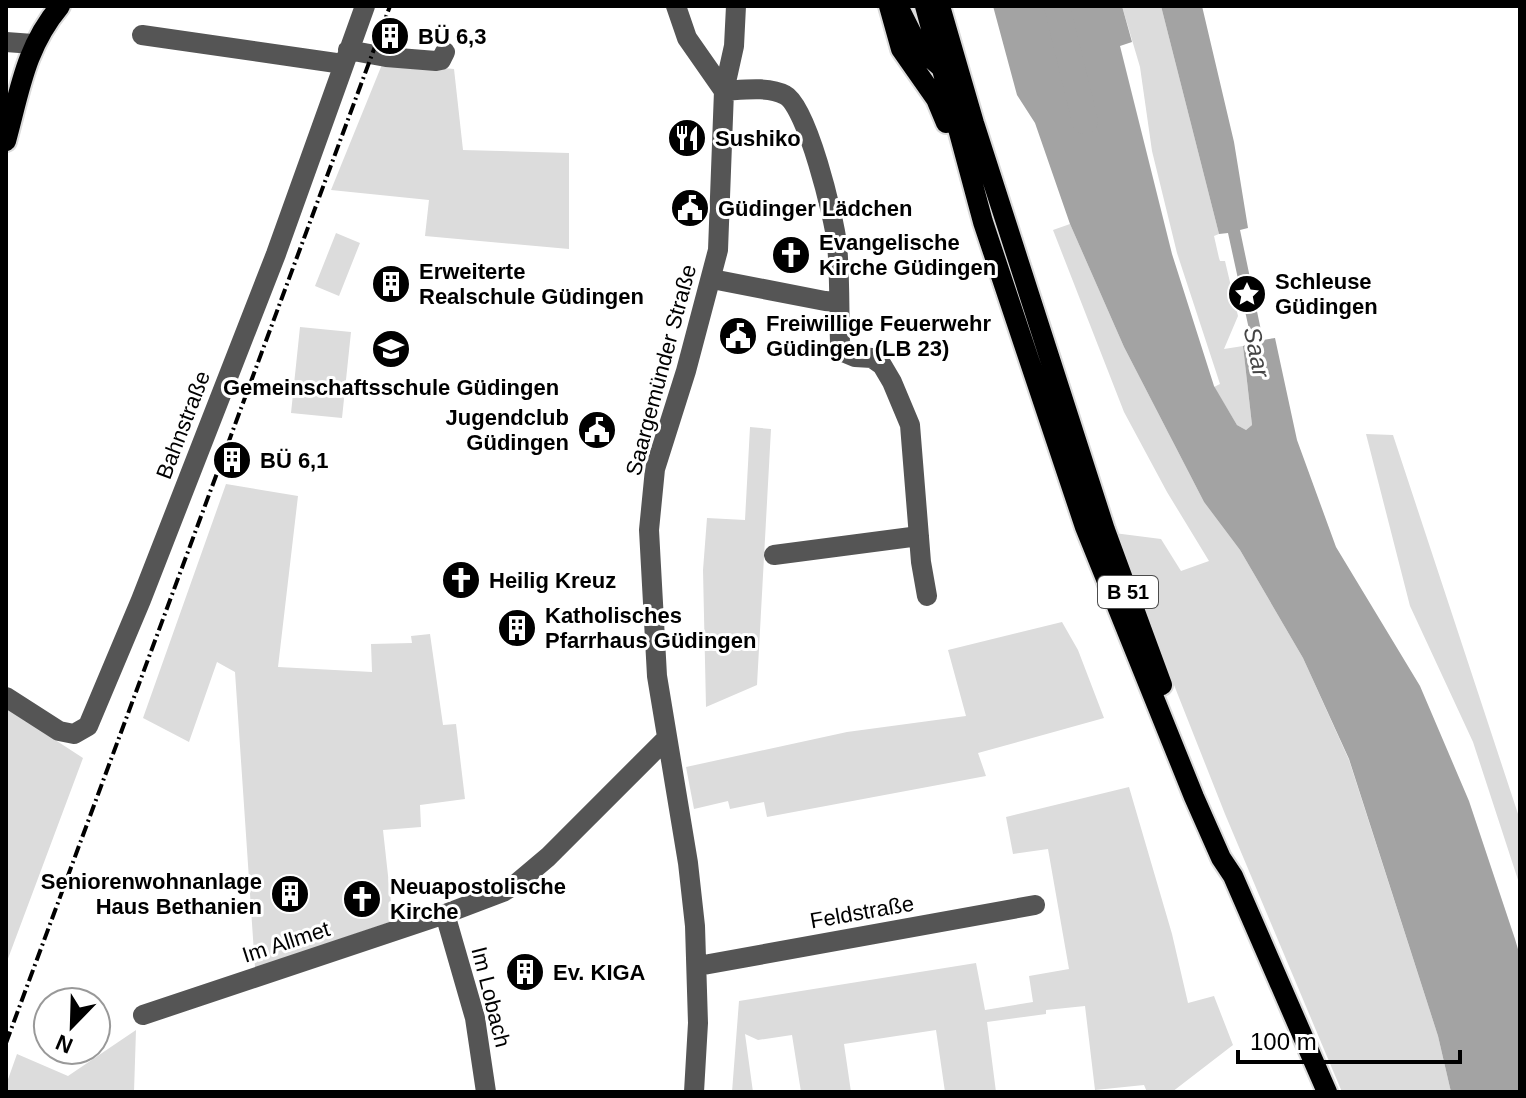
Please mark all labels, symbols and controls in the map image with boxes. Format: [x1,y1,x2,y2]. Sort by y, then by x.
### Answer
building icon: BÜ 6,3 [369,15,411,57]
place label: BÜ 6,3 [418,24,486,49]
restaurant icon: Sushiko [666,117,708,159]
place label: Sushiko [715,126,801,151]
public building icon: Güdinger Lädchen [669,187,711,229]
place label: Güdinger Lädchen [718,196,912,221]
place label: Evangelische Kirche Güdingen [819,230,996,280]
church icon: Evangelische Kirche Güdingen [770,234,812,276]
place label: Erweiterte Realschule Güdingen [419,259,644,309]
street label: Saargemünder Straße [621,262,701,478]
building icon: Erweiterte Realschule Güdingen [370,263,412,305]
place label: Schleuse Güdingen [1275,269,1378,319]
place icon: Schleuse Güdingen [1226,273,1268,315]
place label: Freiwillige Feuerwehr Güdingen (LB 23) [766,311,991,361]
public building icon: Freiwillige Feuerwehr Güdingen (LB 23) [717,315,759,357]
water label: Saar [1239,324,1276,381]
school or university icon: Gemeinschaftsschule Güdingen [370,328,412,370]
street label: Bahnstraße [151,367,215,483]
place label: Gemeinschaftsschule Güdingen [223,375,559,400]
place label: Jugendclub Güdingen [446,405,569,455]
public building icon: Jugendclub Güdingen [576,409,618,451]
building icon: BÜ 6,1 [211,439,253,481]
place label: BÜ 6,1 [260,448,328,473]
church icon: Heilig Kreuz [440,559,482,601]
place label: Heilig Kreuz [489,568,616,593]
road number: B 51 [1098,576,1158,608]
place label: Katholisches Pfarrhaus Güdingen [545,603,756,653]
building icon: Katholisches Pfarrhaus Güdingen [496,607,538,649]
place label: Seniorenwohnanlage Haus Bethanien [41,869,262,919]
building icon: Seniorenwohnanlage Haus Bethanien [269,873,311,915]
place label: Neuapostolische Kirche [390,874,566,924]
church icon: Neuapostolische Kirche [341,878,383,920]
street label: Feldstraße [808,891,916,933]
street label: Im Allmet [239,916,333,968]
street label: Im Lobach [466,944,516,1050]
building icon: Ev. KIGA [504,951,546,993]
place label: Ev. KIGA [553,960,646,985]
north arrow [32,986,112,1066]
scale bar [1238,1014,1460,1064]
text: 100 m [1250,1028,1317,1055]
text: N [52,1029,77,1059]

